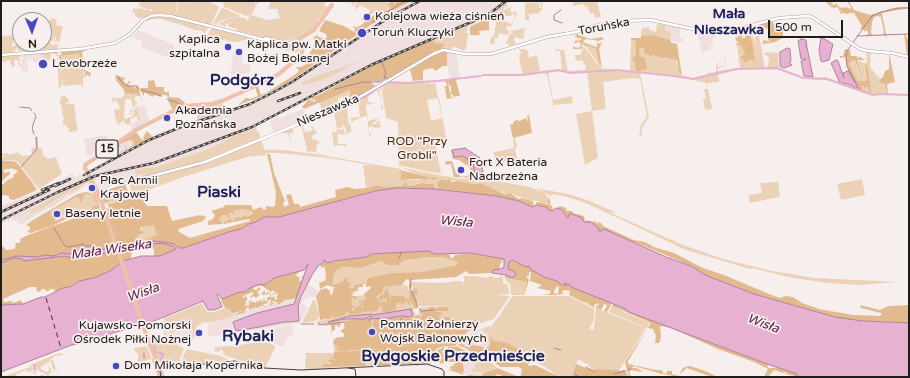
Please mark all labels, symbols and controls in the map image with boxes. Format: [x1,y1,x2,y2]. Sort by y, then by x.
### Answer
district label: Mała Nieszawka [694,6,764,38]
place label: Kolejowa wieża ciśnień [375,10,504,24]
north arrow [12,12,52,52]
marker: Kolejowa wieża ciśnień [362,12,372,22]
scale bar [770,12,845,38]
street label: Toruńska [577,15,631,39]
text: 500 m [775,20,812,34]
place label: Toruń Kluczyki [371,26,454,40]
marker: Toruń Kluczyki [356,27,368,39]
place label: Kaplica szpitalna [169,33,220,61]
text: N [28,37,37,50]
place label: Kaplica pw. Matki Bożej Bolesnej [247,38,347,66]
marker: Kaplica szpitalna [223,42,233,52]
marker: Kaplica pw. Matki Bożej Bolesnej [234,47,244,57]
place label: Levobrzeże [52,57,117,71]
marker: Levobrzeże [37,58,49,70]
district label: Podgórz [210,71,274,91]
street label: Nieszawska [295,91,361,131]
place label: Akademia Poznańska [175,104,236,132]
marker: Akademia Poznańska [162,113,172,123]
park label: ROD "Przy Grobli" [387,135,447,163]
road number: 15 [96,140,118,158]
place label: Fort X Bateria Nadbrzeżna [469,156,547,184]
marker: Fort X Bateria Nadbrzeżna [456,165,466,175]
place label: Plac Armii Krajowej [100,174,158,202]
marker: Plac Armii Krajowej [87,183,97,193]
district label: Piaski [197,183,241,203]
place label: Baseny letnie [65,207,141,221]
marker: Baseny letnie [52,209,62,219]
water label: Wisła [439,213,473,231]
water label: Mała Wisełka [70,237,152,263]
water label: Wisła [125,280,161,306]
water label: Wisła [745,311,781,337]
place label: Pomnik Żołnierzy Wojsk Balonowych [380,318,487,346]
place label: Kujawsko-Pomorski Ośrodek Piłki Nożnej [73,319,191,347]
district label: Rybaki [222,327,274,347]
marker: Pomnik Żołnierzy Wojsk Balonowych [367,327,377,337]
marker: Kujawsko-Pomorski Ośrodek Piłki Nożnej [194,328,204,338]
district label: Bydgoskie Przedmieście [361,347,545,367]
place label: Dom Mikołaja Kopernika [124,359,263,373]
marker: Dom Mikołaja Kopernika [111,361,121,371]

